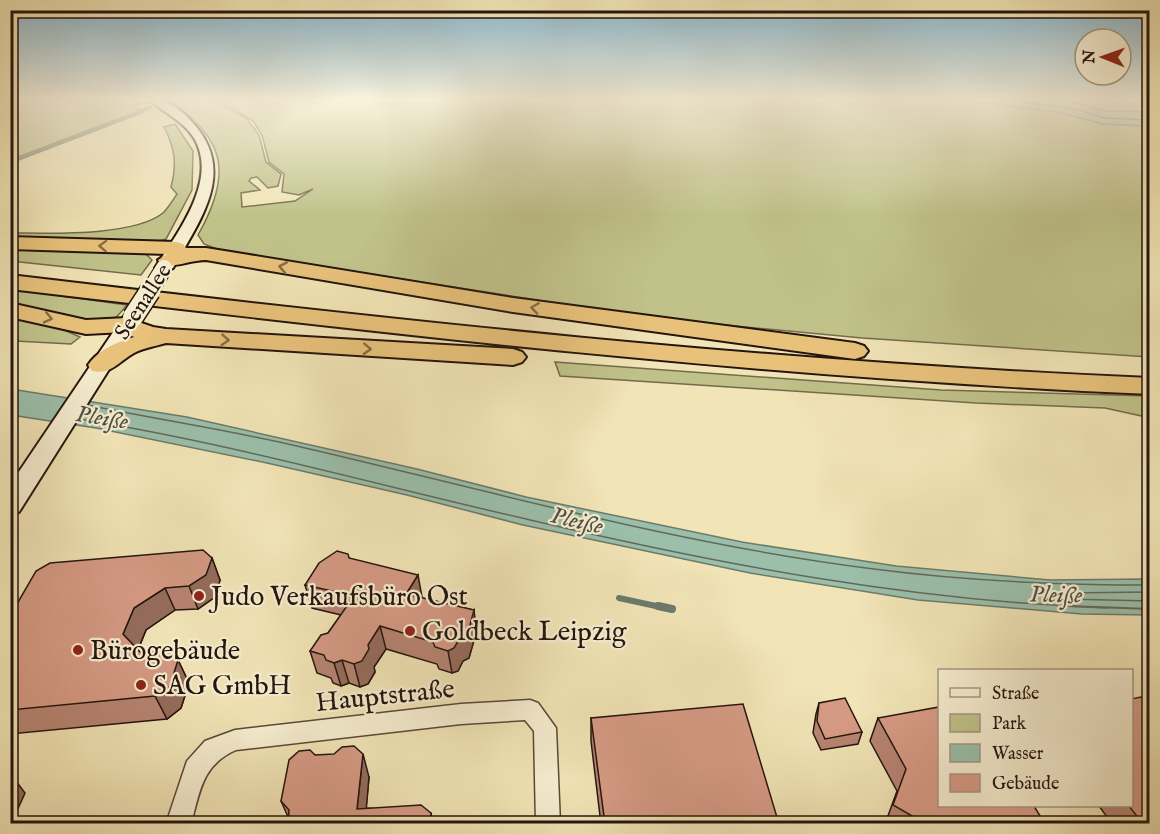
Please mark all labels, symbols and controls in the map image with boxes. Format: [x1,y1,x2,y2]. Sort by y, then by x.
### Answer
north arrow [1073,27,1133,87]
text: N [1080,50,1100,65]
one-way arrow [98,239,107,252]
street label: Seenallee [109,259,179,345]
one-way arrow [279,261,289,274]
one-way arrow [530,303,539,315]
one-way arrow [43,311,53,324]
one-way arrow [220,333,229,346]
one-way arrow [363,342,372,355]
water label: Pleiße [73,399,130,438]
water label: Pleiße [547,500,606,543]
water label: Pleiße [1029,580,1083,611]
place label: Judo Verkaufsbüro Ost [208,581,468,615]
marker: Judo Verkaufsbüro Ost [192,589,206,603]
place label: Goldbeck Leipzig [422,616,627,650]
marker: Goldbeck Leipzig [403,624,417,638]
place label: Bürogebäude [90,635,240,669]
marker: Bürogebäude [71,643,85,657]
legend [938,669,1133,807]
place label: SAG GmbH [153,670,292,704]
street label: Hauptstraße [314,673,456,721]
marker: SAG GmbH [134,678,148,692]
text: Straße [992,683,1039,706]
text: Park [992,713,1027,736]
text: Wasser [992,743,1044,766]
text: Gebäude [992,773,1059,796]

